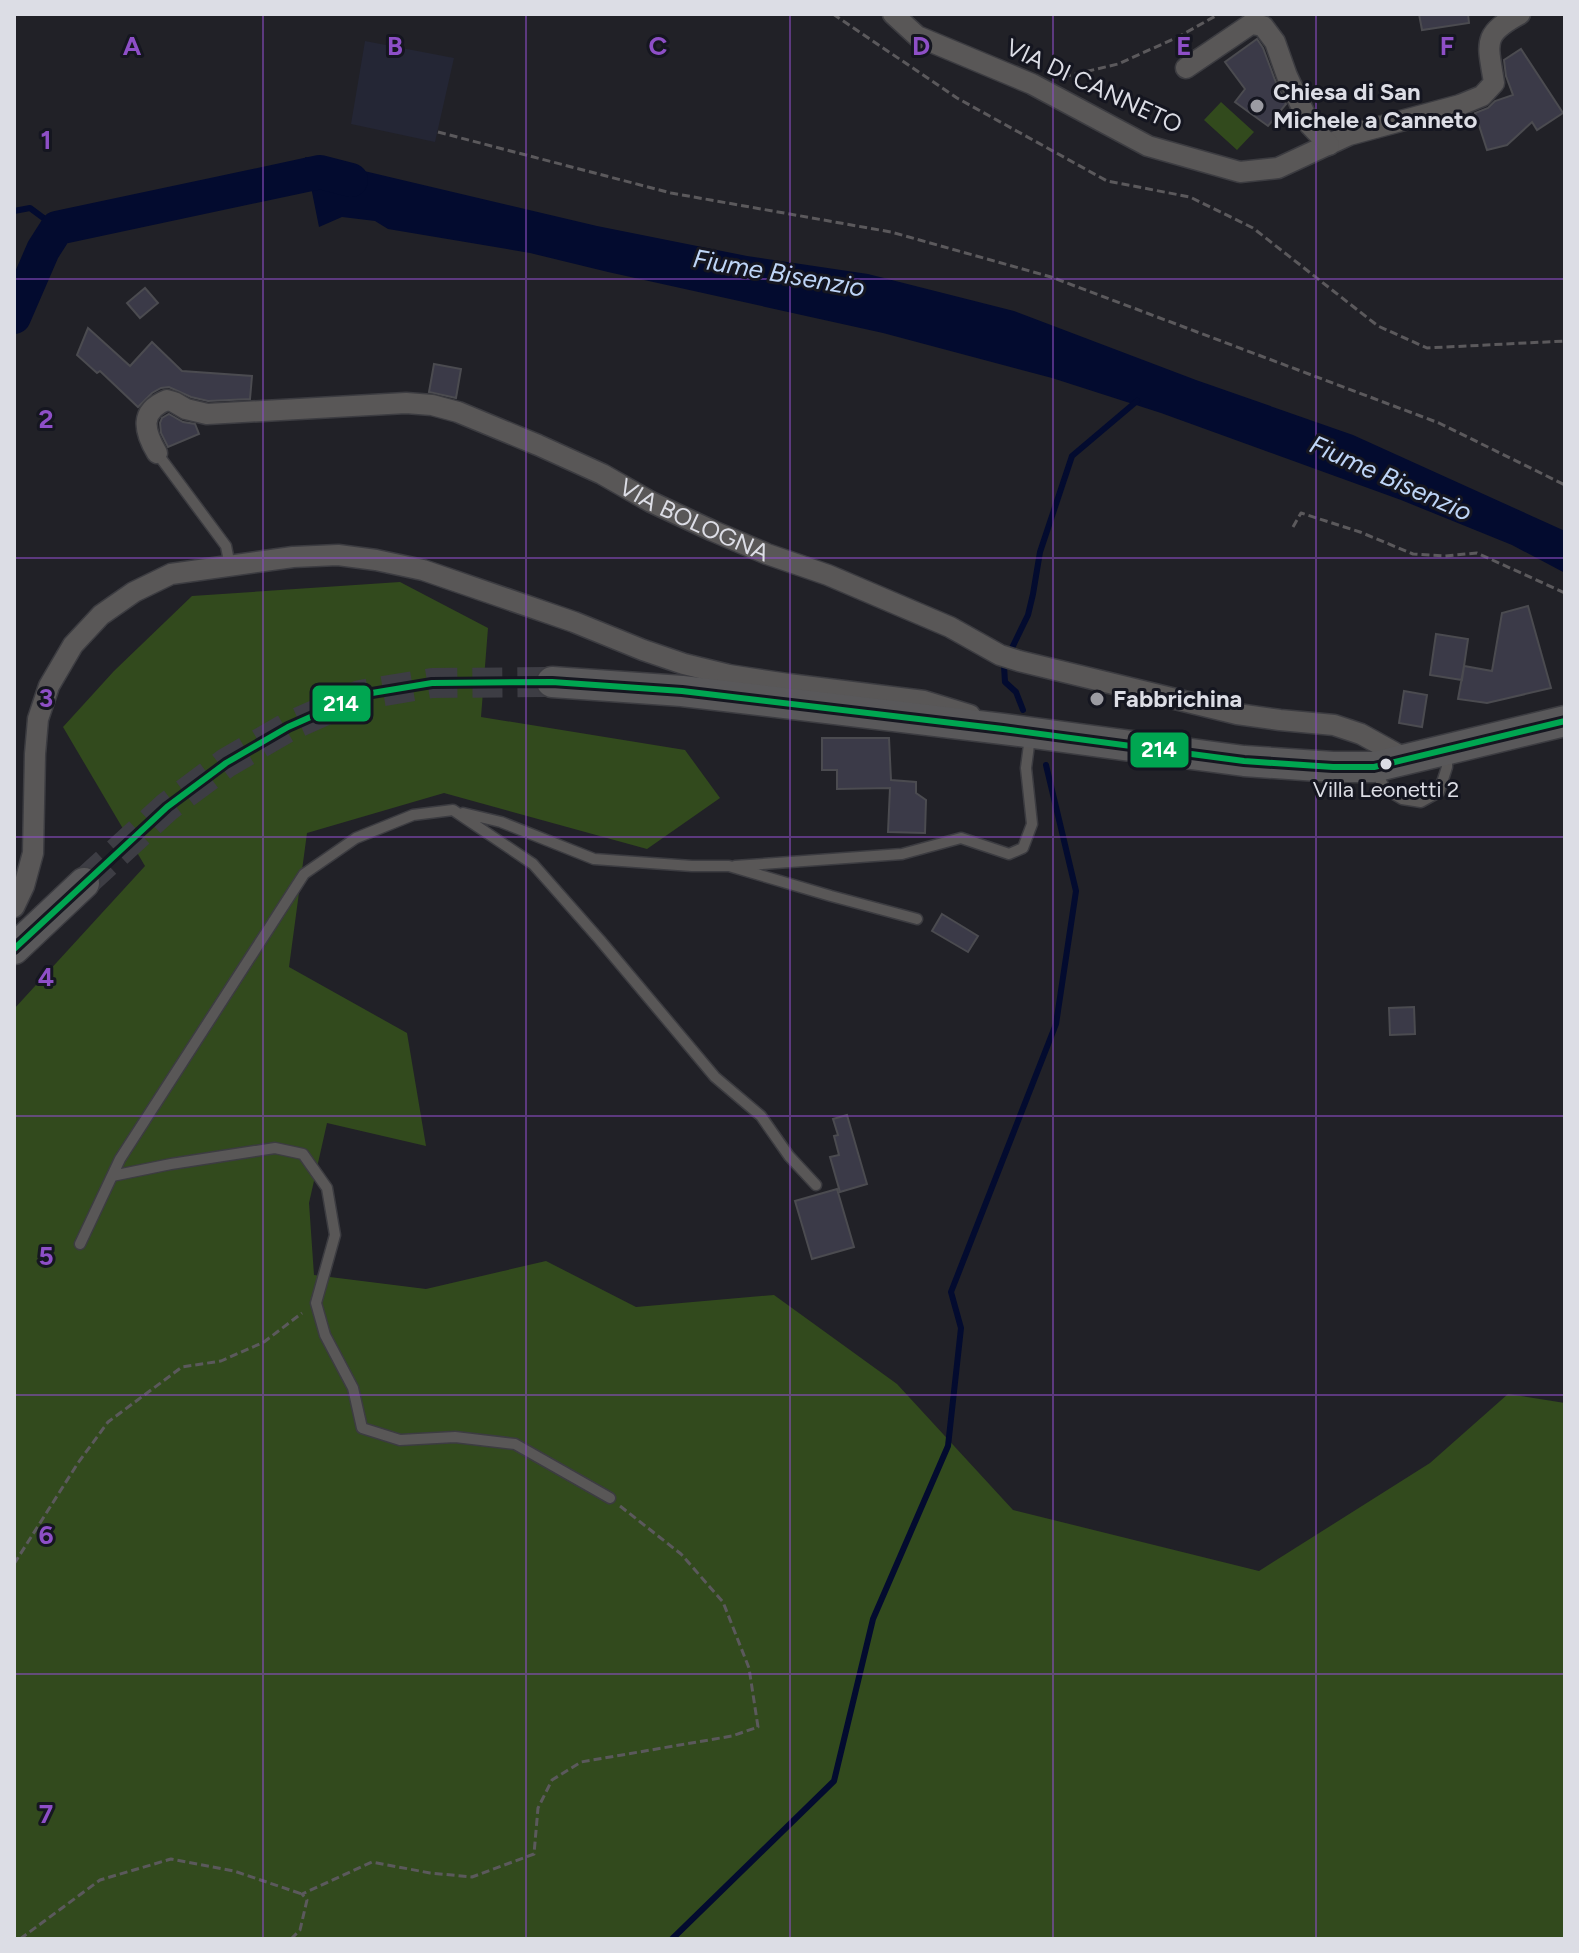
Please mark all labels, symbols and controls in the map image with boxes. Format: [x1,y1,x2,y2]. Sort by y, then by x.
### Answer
text: A [123,30,142,62]
text: B [387,30,403,62]
text: C [649,30,668,62]
text: D [912,30,930,62]
text: F [1440,30,1454,62]
street label: VIA DI CANNETO [1001,33,1187,139]
place label: Chiesa di San Michele a Canneto [1273,77,1478,134]
marker: Chiesa di San Michele a Canneto [1248,97,1266,115]
text: 1 [41,124,51,156]
water label: Fiume Bisenzio [690,242,868,304]
text: 2 [38,403,54,435]
water label: Fiume Bisenzio [1305,428,1477,528]
street label: VIA BOLOGNA [614,472,774,568]
text: 3 [39,682,53,714]
line badge: 214 [311,684,372,723]
place label: Fabbrichina [1113,684,1242,713]
text: 214 [323,690,359,717]
marker: Fabbrichina [1088,690,1106,708]
line badge: 214 [1129,731,1190,769]
text: 214 [1141,736,1177,763]
marker: Villa Leonetti 2 [1378,756,1394,772]
place label: Villa Leonetti 2 [1313,776,1459,803]
text: 4 [38,961,54,993]
text: 5 [38,1240,54,1272]
text: 6 [38,1519,54,1551]
text: 7 [39,1798,53,1830]

